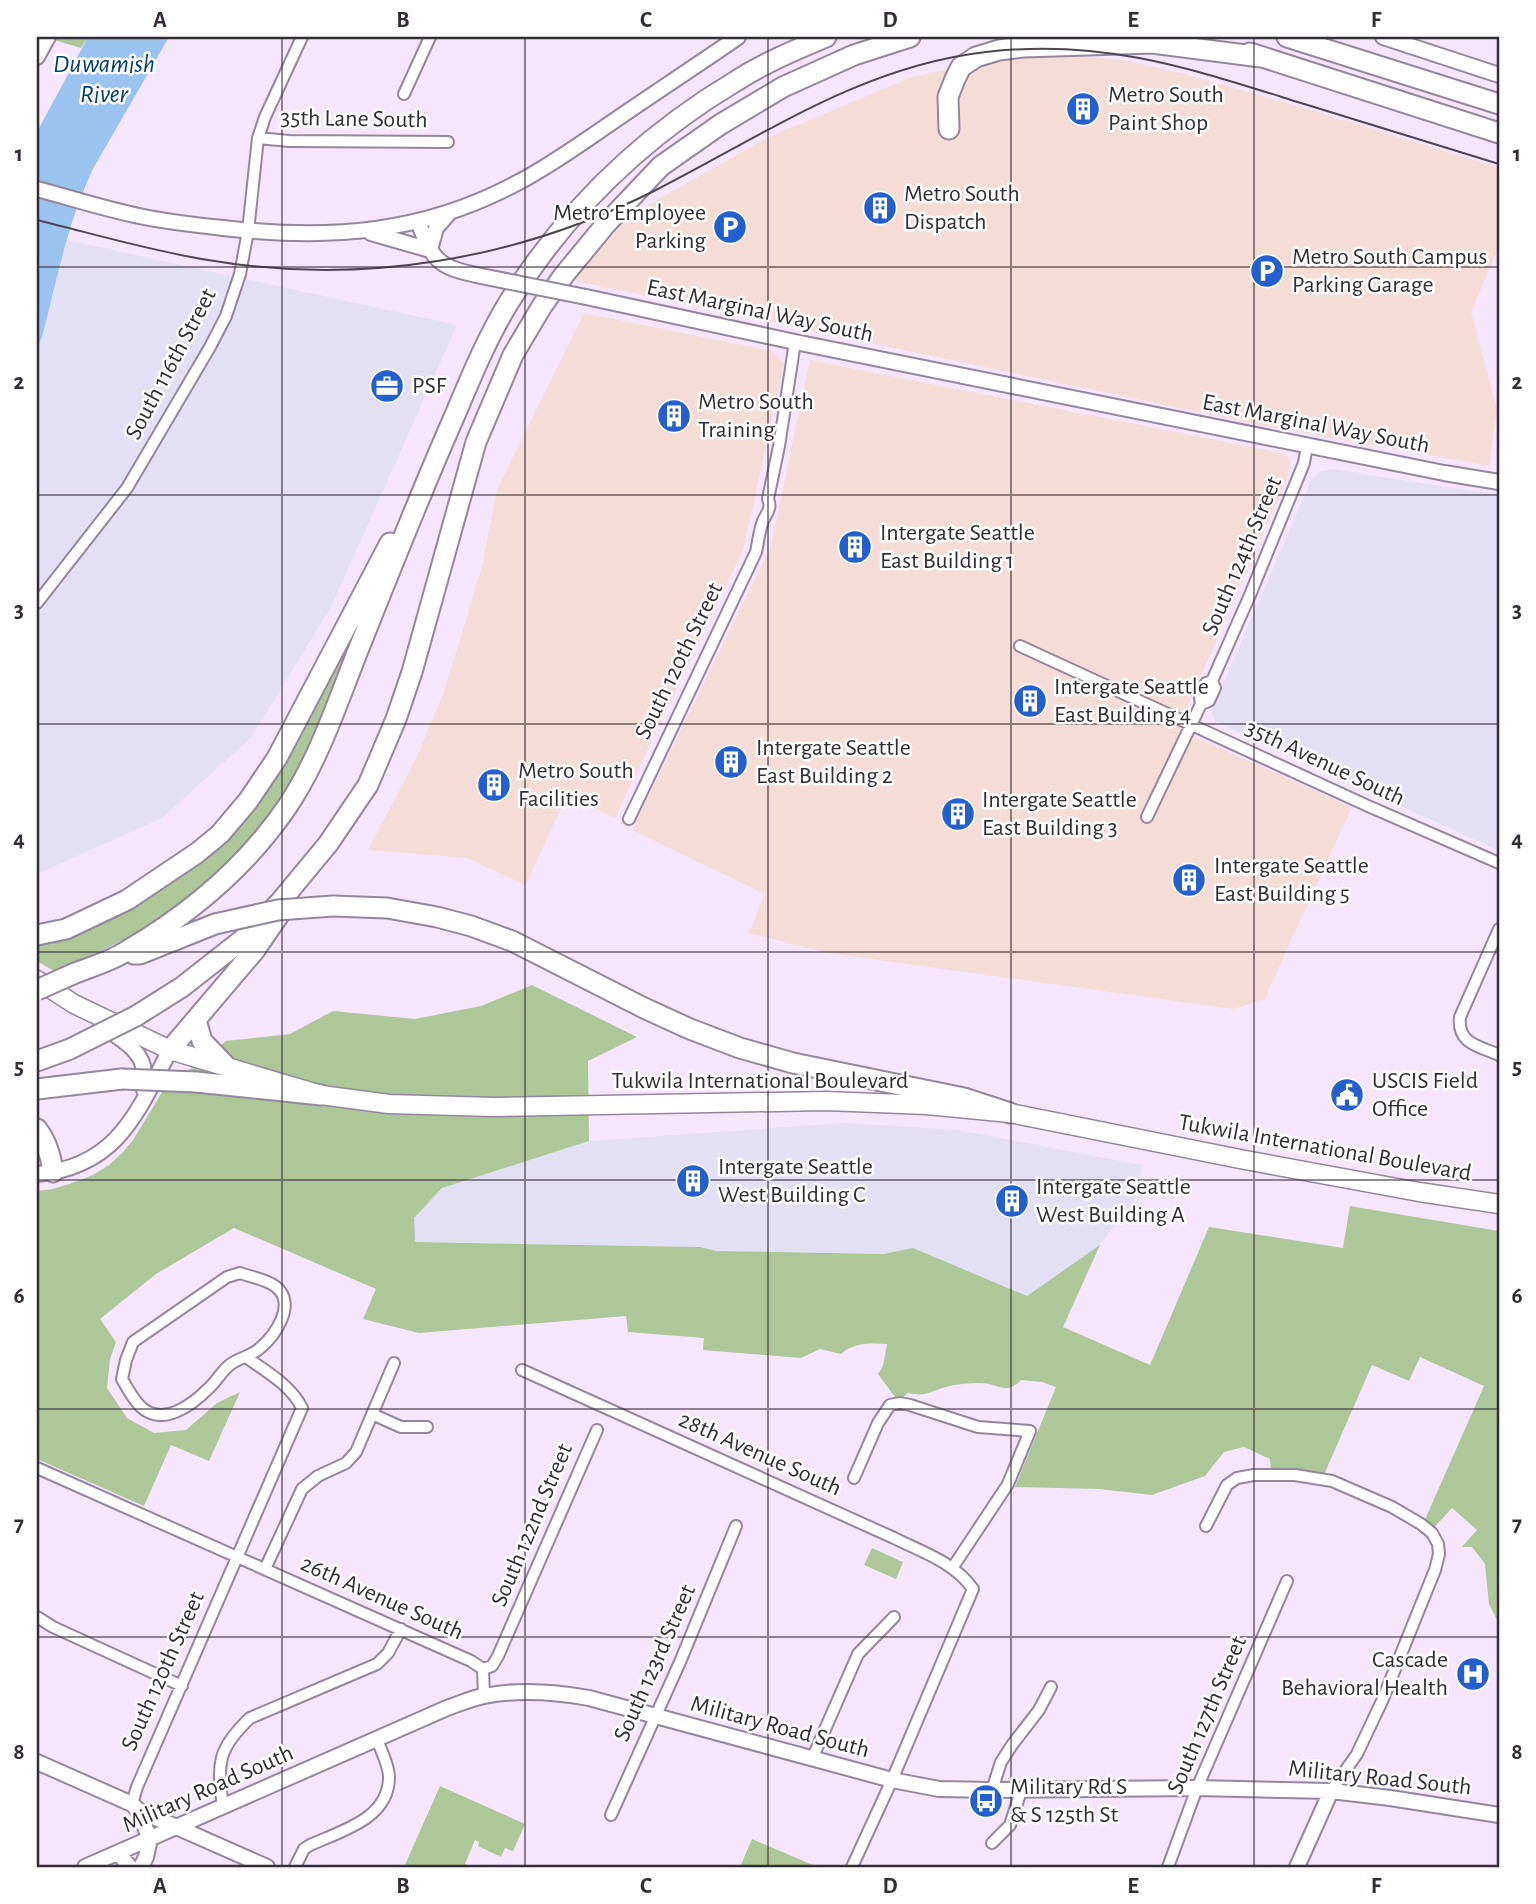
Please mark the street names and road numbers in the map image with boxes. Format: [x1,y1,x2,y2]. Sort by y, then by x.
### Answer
street label: 35th Lane South [280,106,428,132]
street label: East Marginal Way South [645,275,875,347]
street label: South 116th Street [121,284,221,444]
street label: East Marginal Way South [1200,390,1432,458]
street label: South 124th Street [1198,473,1286,639]
street label: South 120th Street [631,578,728,743]
street label: 35th Avenue South [1242,716,1408,810]
street label: Tukwila International Boulevard [611,1069,909,1093]
street label: Tukwila International Boulevard [1177,1110,1473,1186]
street label: 28th Avenue South [675,1407,845,1501]
street label: South 122nd Street [487,1440,577,1610]
street label: 26th Avenue South [297,1551,467,1645]
street label: South 123rd Street [610,1581,700,1745]
street label: South 120th Street [117,1588,209,1754]
street label: South 127th Street [1163,1632,1251,1797]
street label: Military Road South [688,1692,872,1762]
street label: Military Road South [119,1741,297,1837]
street label: Military Road South [1287,1756,1473,1800]

